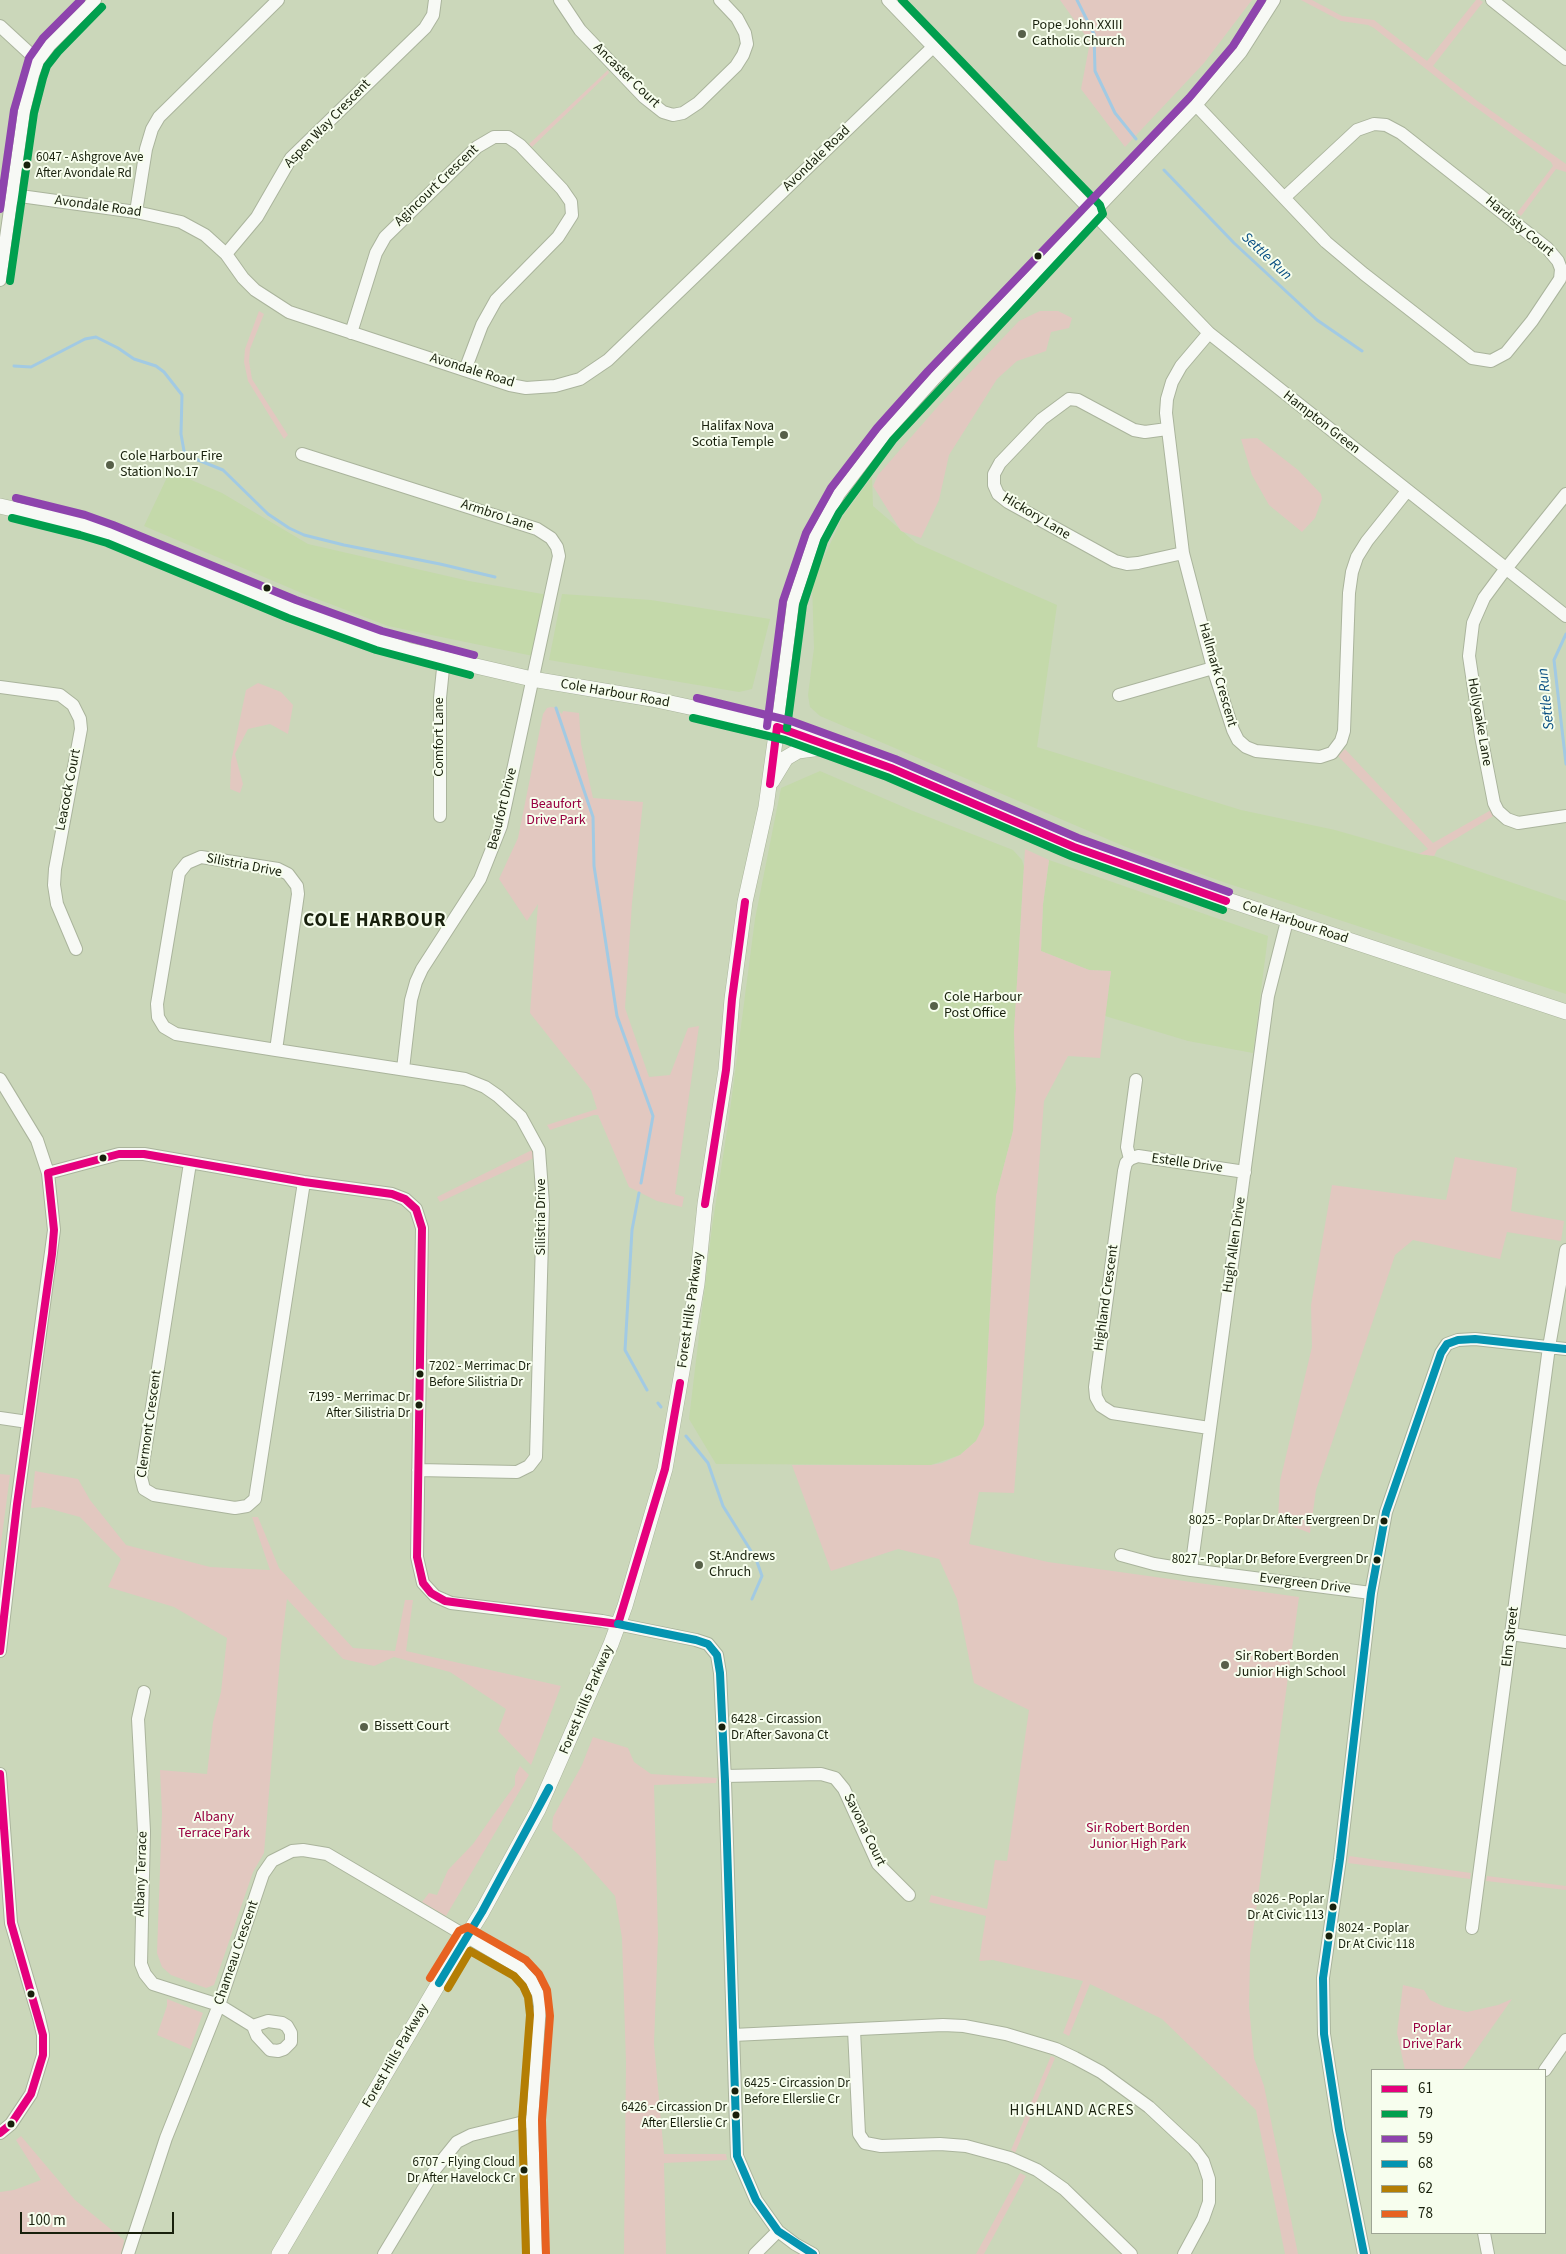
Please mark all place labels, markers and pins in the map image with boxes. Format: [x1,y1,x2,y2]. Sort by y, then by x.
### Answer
place label: Pope John XXIII Catholic Church [1032,18,1125,50]
marker: Pope John XXIII Catholic Church [1016,28,1028,40]
place label: 6047 - Ashgrove Ave After Avondale Rd [36,150,143,181]
marker: 6047 - Ashgrove Ave After Avondale Rd [22,160,32,170]
unlabelled marker [1033,251,1043,261]
place label: Halifax Nova Scotia Temple [692,419,774,452]
marker: Halifax Nova Scotia Temple [778,429,790,441]
place label: Cole Harbour Fire Station No.17 [120,449,223,482]
marker: Cole Harbour Fire Station No.17 [104,459,116,471]
unlabelled marker [262,583,272,593]
place label: Cole Harbour Post Office [944,990,1022,1022]
marker: Cole Harbour Post Office [928,1000,940,1012]
unlabelled marker [98,1153,108,1163]
place label: 7202 - Merrimac Dr Before Silistria Dr [429,1359,531,1390]
marker: 7202 - Merrimac Dr Before Silistria Dr [415,1369,425,1379]
place label: 7199 - Merrimac Dr After Silistria Dr [308,1390,410,1421]
marker: 7199 - Merrimac Dr After Silistria Dr [414,1400,424,1410]
place label: 8025 - Poplar Dr After Evergreen Dr [1189,1513,1375,1529]
marker: 8025 - Poplar Dr After Evergreen Dr [1379,1516,1389,1526]
place label: St.Andrews Chruch [709,1549,775,1581]
place label: 8027 - Poplar Dr Before Evergreen Dr [1172,1552,1368,1568]
marker: 8027 - Poplar Dr Before Evergreen Dr [1372,1555,1382,1565]
marker: St.Andrews Chruch [693,1559,705,1571]
place label: Sir Robert Borden Junior High School [1235,1649,1346,1681]
marker: Sir Robert Borden Junior High School [1219,1659,1231,1671]
place label: 6428 - Circassion Dr After Savona Ct [731,1712,828,1743]
place label: Bissett Court [374,1719,449,1735]
marker: Bissett Court [358,1721,370,1733]
marker: 6428 - Circassion Dr After Savona Ct [717,1722,727,1732]
place label: 8026 - Poplar Dr At Civic 113 [1247,1892,1324,1923]
marker: 8026 - Poplar Dr At Civic 113 [1328,1902,1338,1912]
place label: 8024 - Poplar Dr At Civic 118 [1338,1921,1415,1952]
marker: 8024 - Poplar Dr At Civic 118 [1324,1931,1334,1941]
unlabelled marker [26,1989,36,1999]
place label: 6425 - Circassion Dr Before Ellerslie Cr [744,2076,850,2107]
marker: 6425 - Circassion Dr Before Ellerslie Cr [730,2086,740,2096]
place label: 6426 - Circassion Dr After Ellerslie Cr [621,2100,727,2131]
marker: 6426 - Circassion Dr After Ellerslie Cr [731,2110,741,2120]
unlabelled marker [6,2119,16,2129]
place label: 6707 - Flying Cloud Dr After Havelock Cr [407,2155,515,2186]
marker: 6707 - Flying Cloud Dr After Havelock Cr [519,2165,529,2175]

